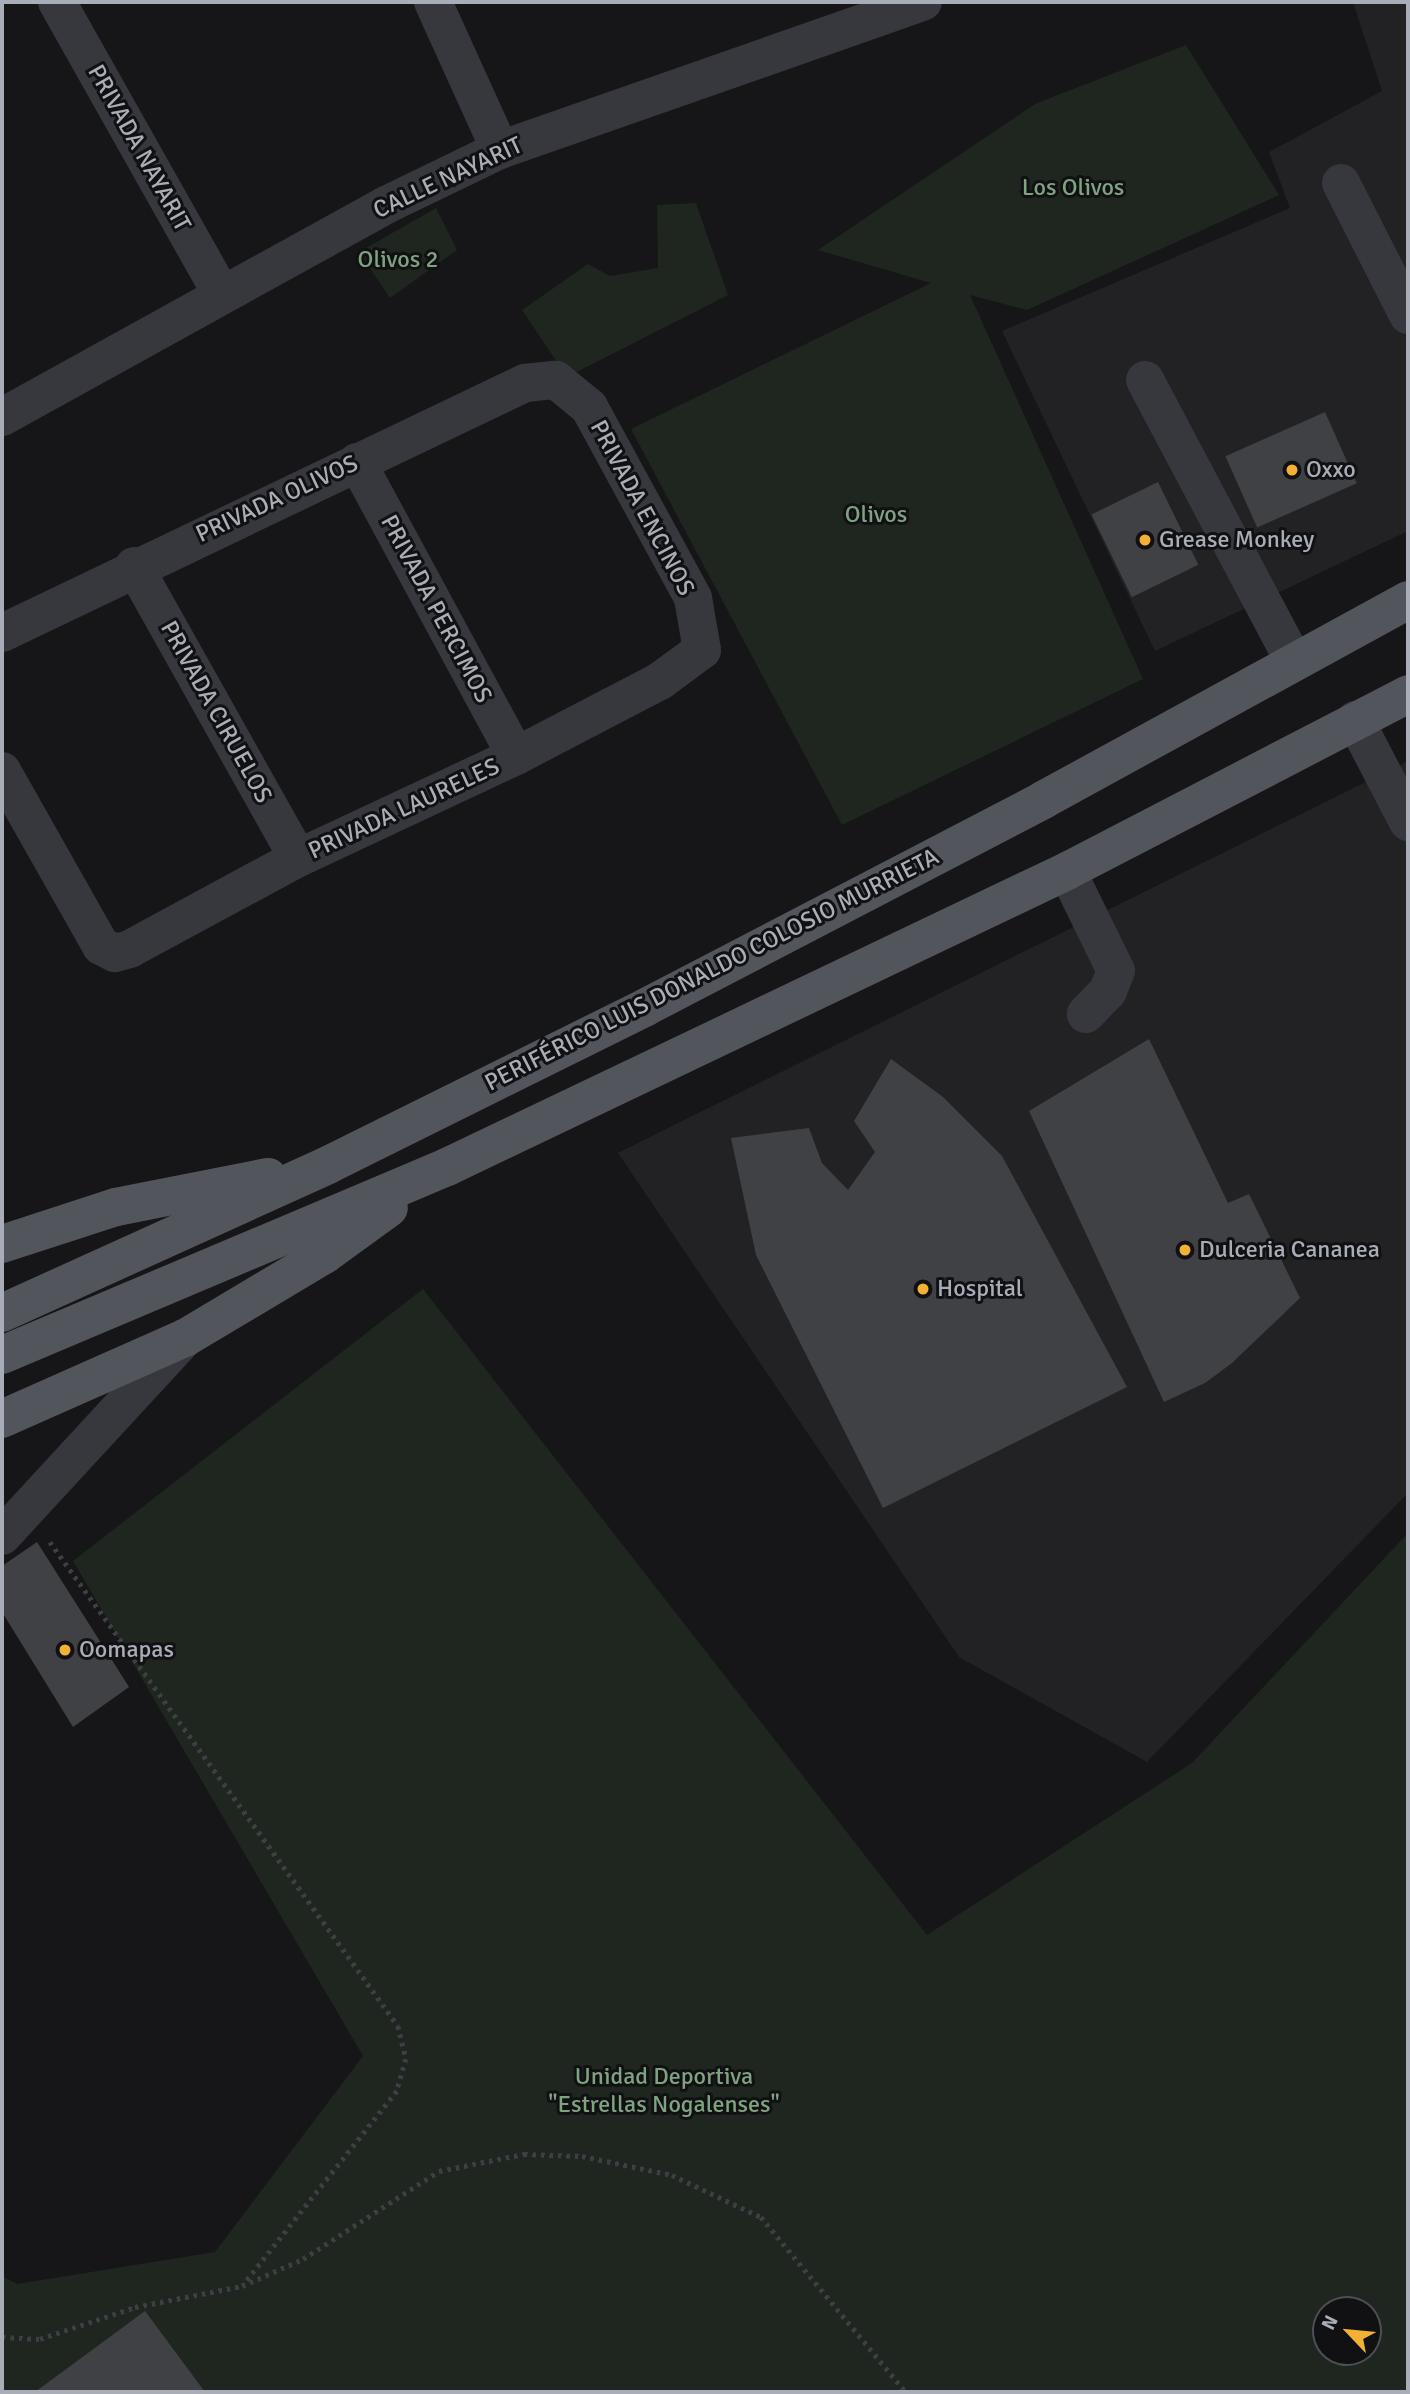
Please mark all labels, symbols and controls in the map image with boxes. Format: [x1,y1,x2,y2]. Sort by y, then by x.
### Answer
street label: PRIVADA NAYARIT [81,60,197,236]
street label: CALLE NAYARIT [369,131,527,225]
park label: Los Olivos [1022,174,1124,202]
park label: Olivos 2 [358,246,438,274]
street label: PRIVADA ENCINOS [584,415,700,601]
street label: PRIVADA OLIVOS [191,449,363,549]
place label: Oxxo [1306,456,1356,484]
marker: Oxxo [1284,462,1300,478]
park label: Olivos [845,501,907,529]
street label: PRIVADA PERCIMOS [374,510,498,708]
place label: Grease Monkey [1159,526,1314,554]
marker: Grease Monkey [1137,532,1153,548]
street label: PRIVADA CIRUELOS [154,616,278,808]
street label: PRIVADA LAURELES [304,752,504,866]
street label: PERIFÉRICO LUIS DONALDO COLOSIO MURRIETA [480,842,944,1098]
place label: Dulceria Cananea [1199,1236,1380,1264]
marker: Dulceria Cananea [1177,1242,1193,1258]
place label: Hospital [937,1275,1023,1303]
marker: Hospital [915,1281,931,1297]
place label: Oomapas [79,1636,174,1664]
marker: Oomapas [57,1642,73,1658]
park label: Unidad Deportiva "Estrellas Nogalenses" [548,2063,780,2119]
north arrow [1312,2296,1382,2366]
text: N [1316,2311,1344,2334]

